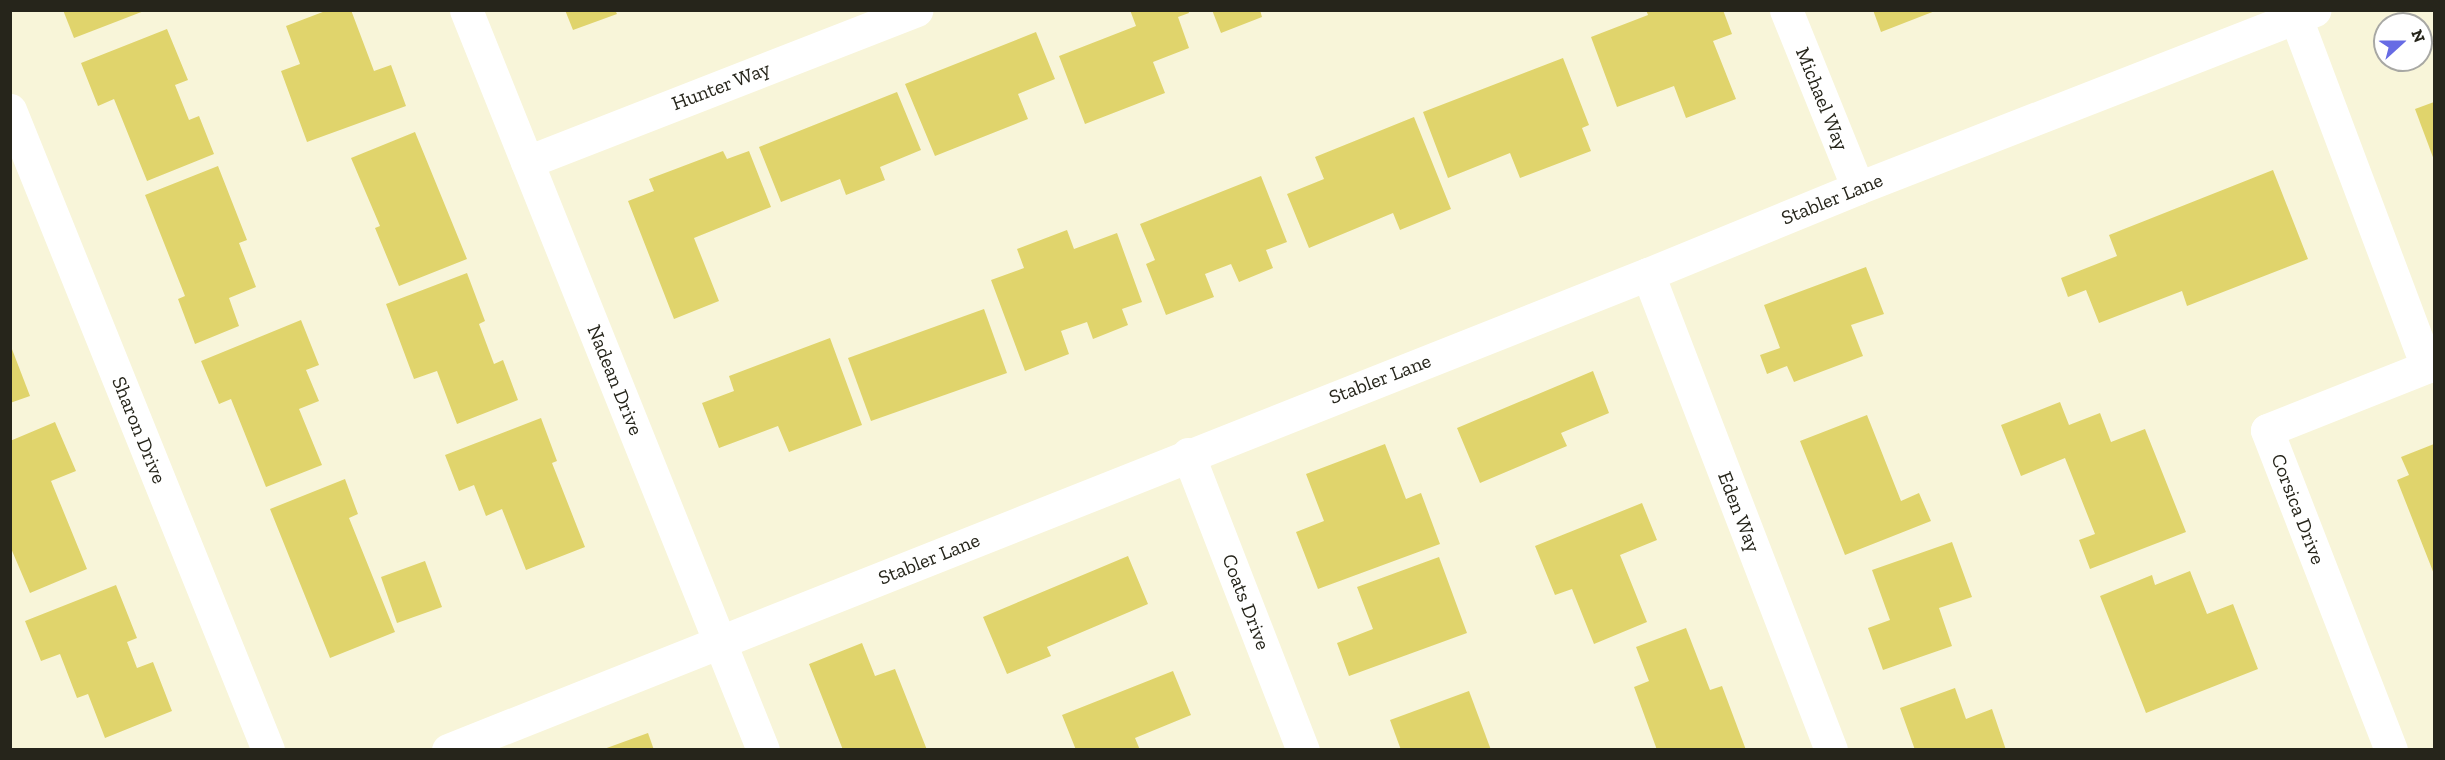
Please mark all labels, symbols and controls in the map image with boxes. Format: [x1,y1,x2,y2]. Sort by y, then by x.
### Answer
north arrow [2373,12,2433,72]
text: N [2407,27,2429,45]
street label: Michael Way [1790,44,1854,154]
street label: Hunter Way [668,56,774,116]
street label: Stabler Lane [1778,168,1886,230]
street label: Nadean Drive [582,321,648,439]
street label: Stabler Lane [1326,349,1434,409]
street label: Sharon Drive [107,373,171,487]
street label: Corsica Drive [2266,450,2330,568]
street label: Eden Way [1712,468,1766,556]
street label: Stabler Lane [875,528,983,590]
street label: Coats Drive [1217,551,1275,653]

